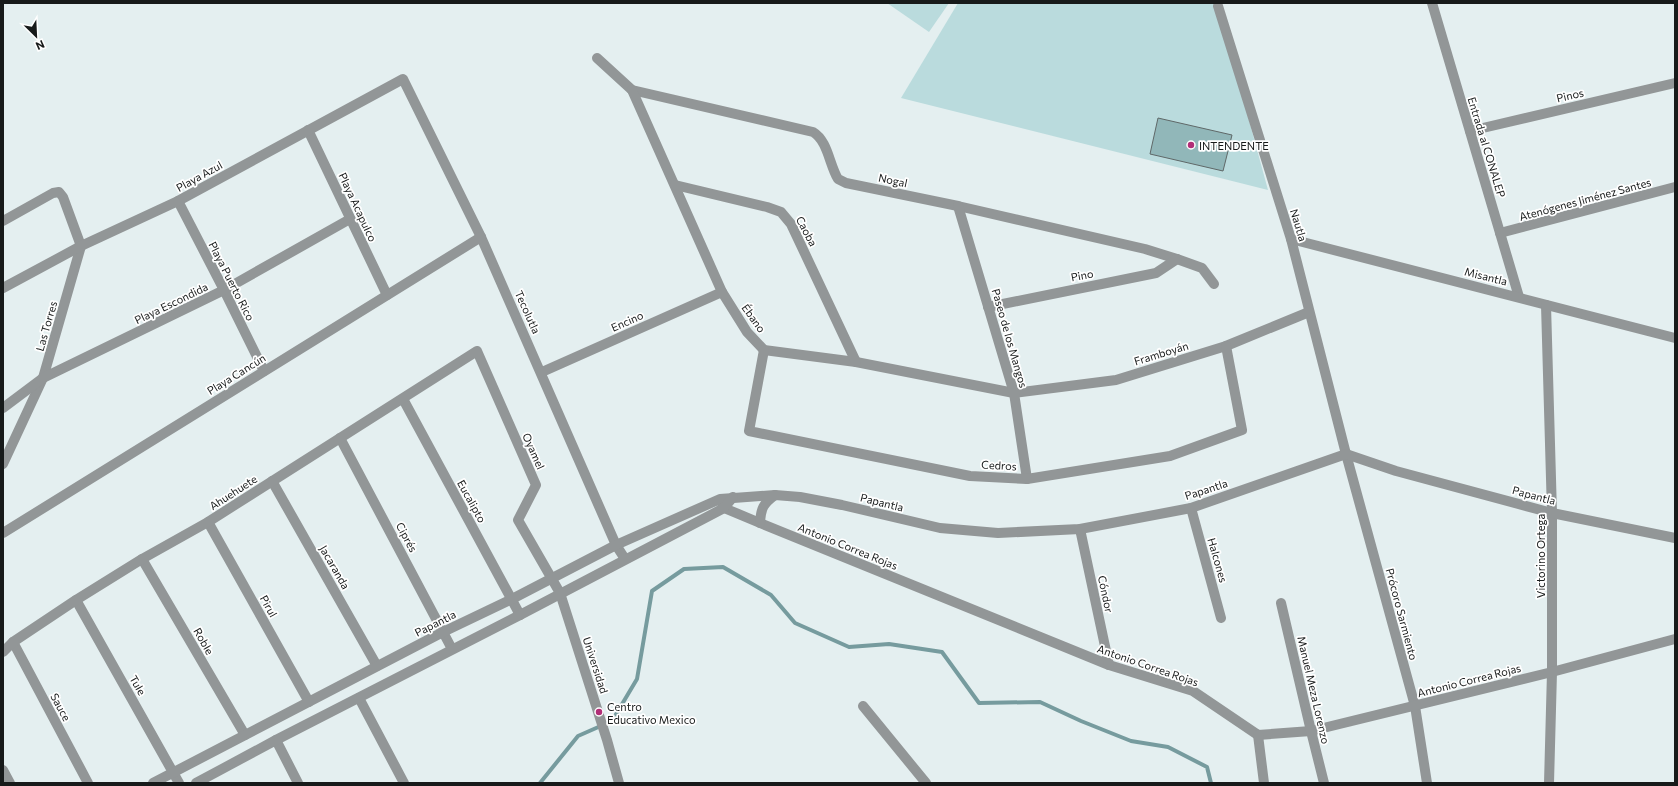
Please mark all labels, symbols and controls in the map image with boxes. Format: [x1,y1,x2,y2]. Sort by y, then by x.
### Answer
north arrow [16,16,56,56]
text: N [34,38,47,53]
street label: Pinos [1555,86,1585,104]
street label: Entrada al CONALEP [1466,95,1509,199]
place label: INTENDENTE [1199,139,1269,152]
marker: INTENDENTE [1186,140,1196,150]
street label: Playa Azul [174,158,224,194]
street label: Playa Acapulco [336,170,380,244]
street label: Nogal [877,171,909,189]
street label: Atenógenes Jiménez Santes [1518,175,1653,224]
street label: Nautla [1288,207,1310,243]
street label: Caoba [794,214,820,248]
street label: Playa Puerto Rico [206,239,258,323]
street label: Misantla [1463,264,1509,288]
street label: Pino [1070,266,1095,284]
street label: Playa Escondida [132,280,210,326]
street label: Paseo de los Mangos [990,287,1030,389]
street label: Tecolutla [513,288,543,336]
street label: Las Torres [33,300,59,352]
street label: Ébano [739,301,770,335]
street label: Encino [609,308,646,334]
street label: Framboyán [1132,339,1190,367]
street label: Playa Cancún [204,351,268,397]
street label: Oyamel [520,431,548,471]
street label: Cedros [981,458,1017,472]
street label: Ahuehuete [207,472,259,512]
street label: Papantla [1183,476,1229,502]
street label: Eucalipto [455,477,489,525]
street label: Papantla [1511,483,1557,507]
street label: Papantla [859,490,905,514]
street label: Victorino Ortega [1534,514,1547,598]
street label: Ciprés [394,520,420,554]
street label: Antonio Correa Rojas [796,520,900,572]
street label: Halcones [1205,536,1231,584]
street label: Jacaranda [316,543,353,592]
street label: Prócoro Sarmiento [1383,567,1421,662]
street label: Cóndor [1096,574,1116,614]
street label: Pirul [258,593,280,619]
street label: Papantla [412,607,458,639]
street label: Roble [191,625,217,657]
street label: Universidad [581,635,611,695]
street label: Manuel Meza Lorenzo [1295,635,1333,746]
street label: Antonio Correa Rojas [1096,642,1200,688]
street label: Antonio Correa Rojas [1416,661,1522,699]
street label: Tule [127,673,149,697]
street label: Sauce [48,691,74,723]
place label: Centro Educativo Mexico [607,700,696,726]
marker: Centro Educativo Mexico [594,707,604,717]

